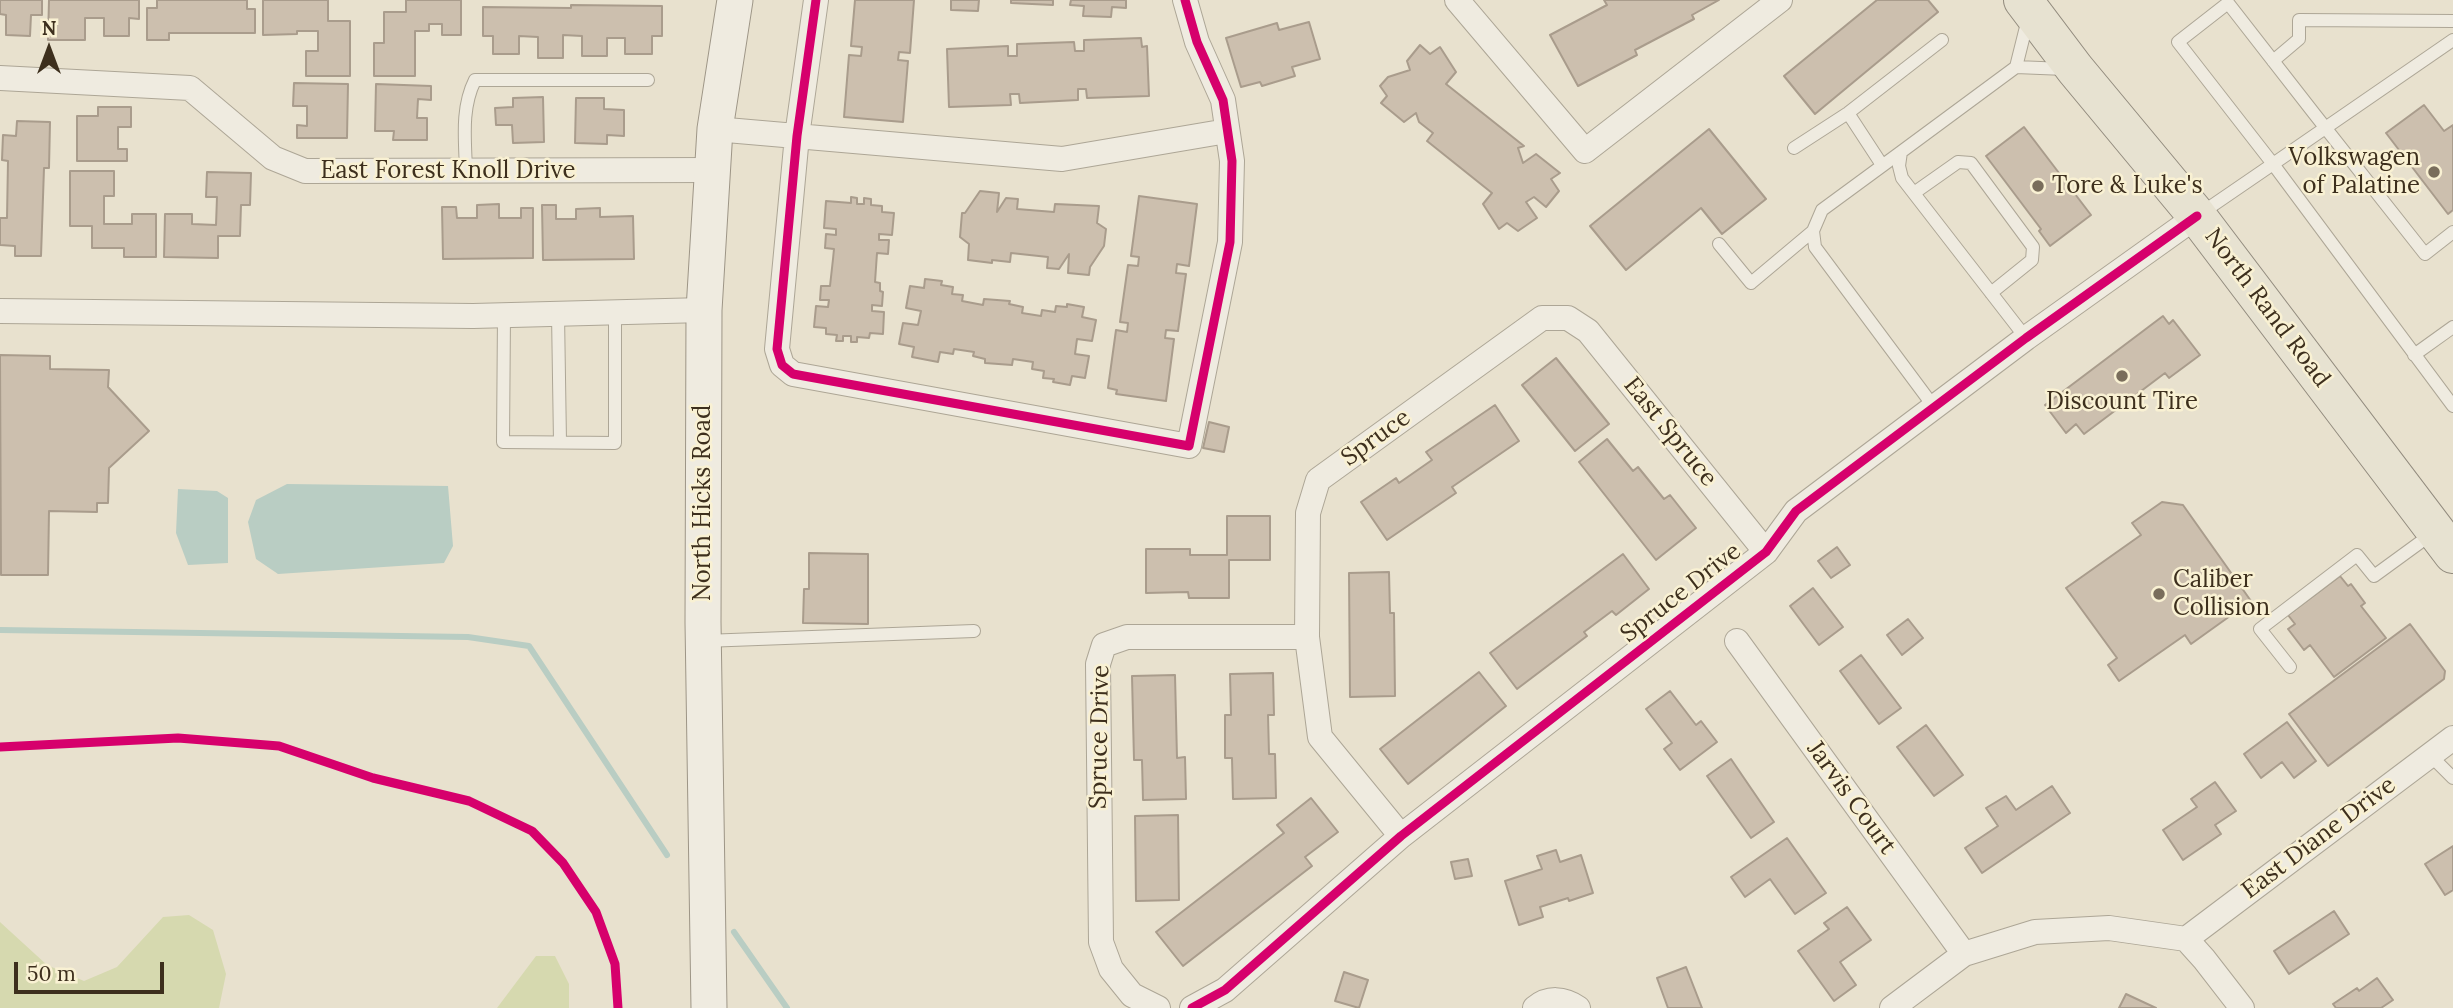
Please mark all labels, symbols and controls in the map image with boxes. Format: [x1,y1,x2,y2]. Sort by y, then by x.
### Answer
north arrow [14,14,84,84]
text: N [42,16,56,40]
place label: Volkswagen of Palatine [2289,144,2420,200]
street label: East Forest Knoll Drive [320,157,576,185]
marker: Volkswagen of Palatine [2426,164,2442,180]
place label: Tore & Luke's [2052,172,2203,200]
marker: Tore & Luke's [2030,178,2046,194]
street label: North Rand Road [2198,223,2336,393]
marker: Discount Tire [2114,368,2130,384]
street label: East Spruce [1617,372,1723,492]
place label: Discount Tire [2046,388,2198,416]
street label: Spruce [1336,403,1416,473]
street label: North Hicks Road [689,405,717,601]
street label: Spruce Drive [1615,537,1747,649]
place label: Caliber Collision [2173,566,2270,622]
marker: Caliber Collision [2151,586,2167,602]
street label: Spruce Drive [1084,665,1116,809]
street label: Jarvis Court [1800,736,1902,860]
street label: East Diane Drive [2236,771,2402,905]
scale bar [18,948,168,992]
text: 50 m [27,960,76,987]

